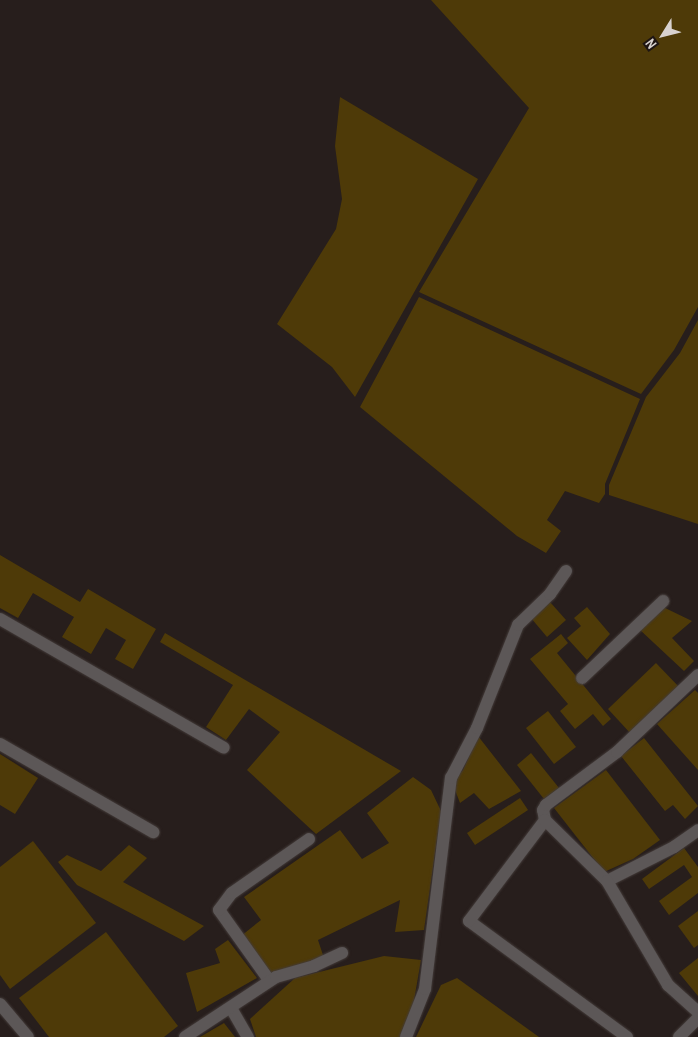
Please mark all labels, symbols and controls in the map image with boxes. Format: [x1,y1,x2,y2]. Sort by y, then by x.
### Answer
north arrow [638,10,688,60]
text: N [641,35,661,52]

